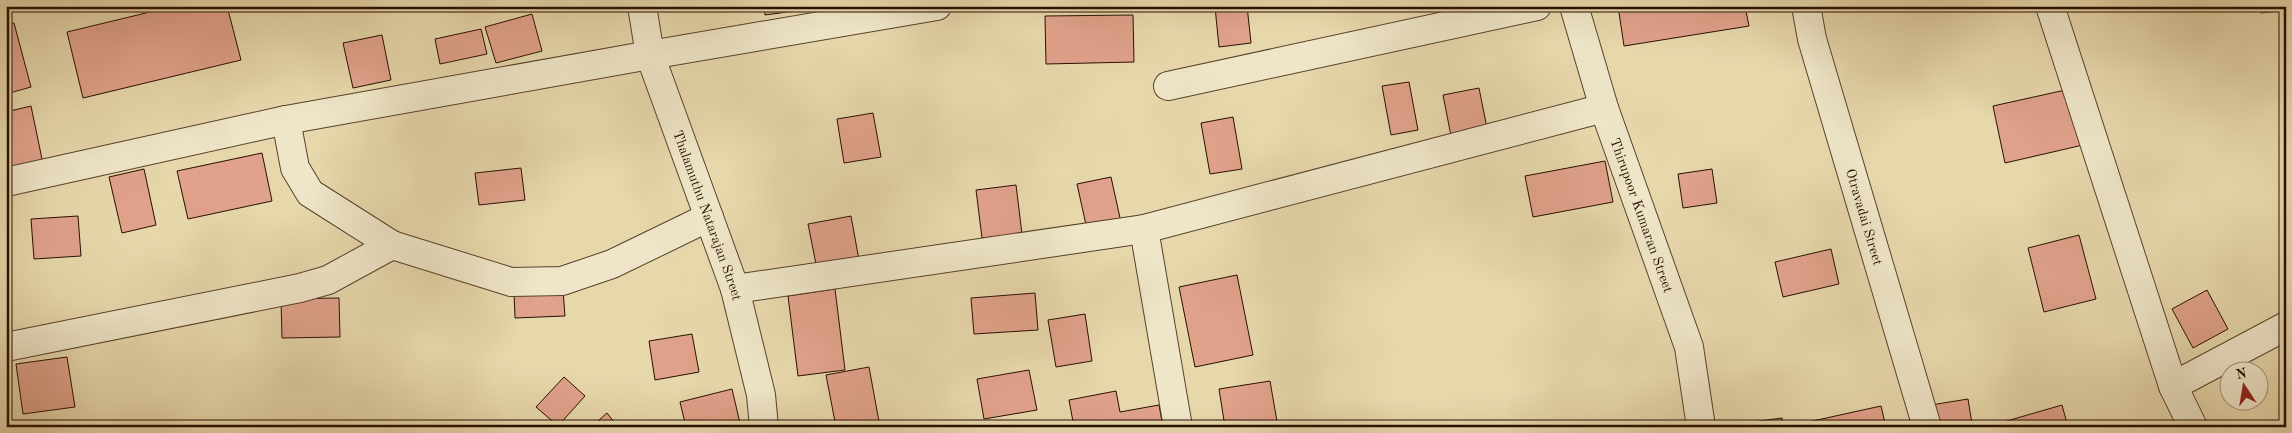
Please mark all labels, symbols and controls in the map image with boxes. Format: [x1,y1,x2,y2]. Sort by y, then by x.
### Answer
street label: Thalamuthu Natarajan Street [670,128,744,302]
street label: Thirupoor Kumaran Street [1607,136,1675,295]
street label: Otravadai Street [1843,167,1885,267]
north arrow [2220,360,2270,410]
text: N [2235,366,2248,382]

